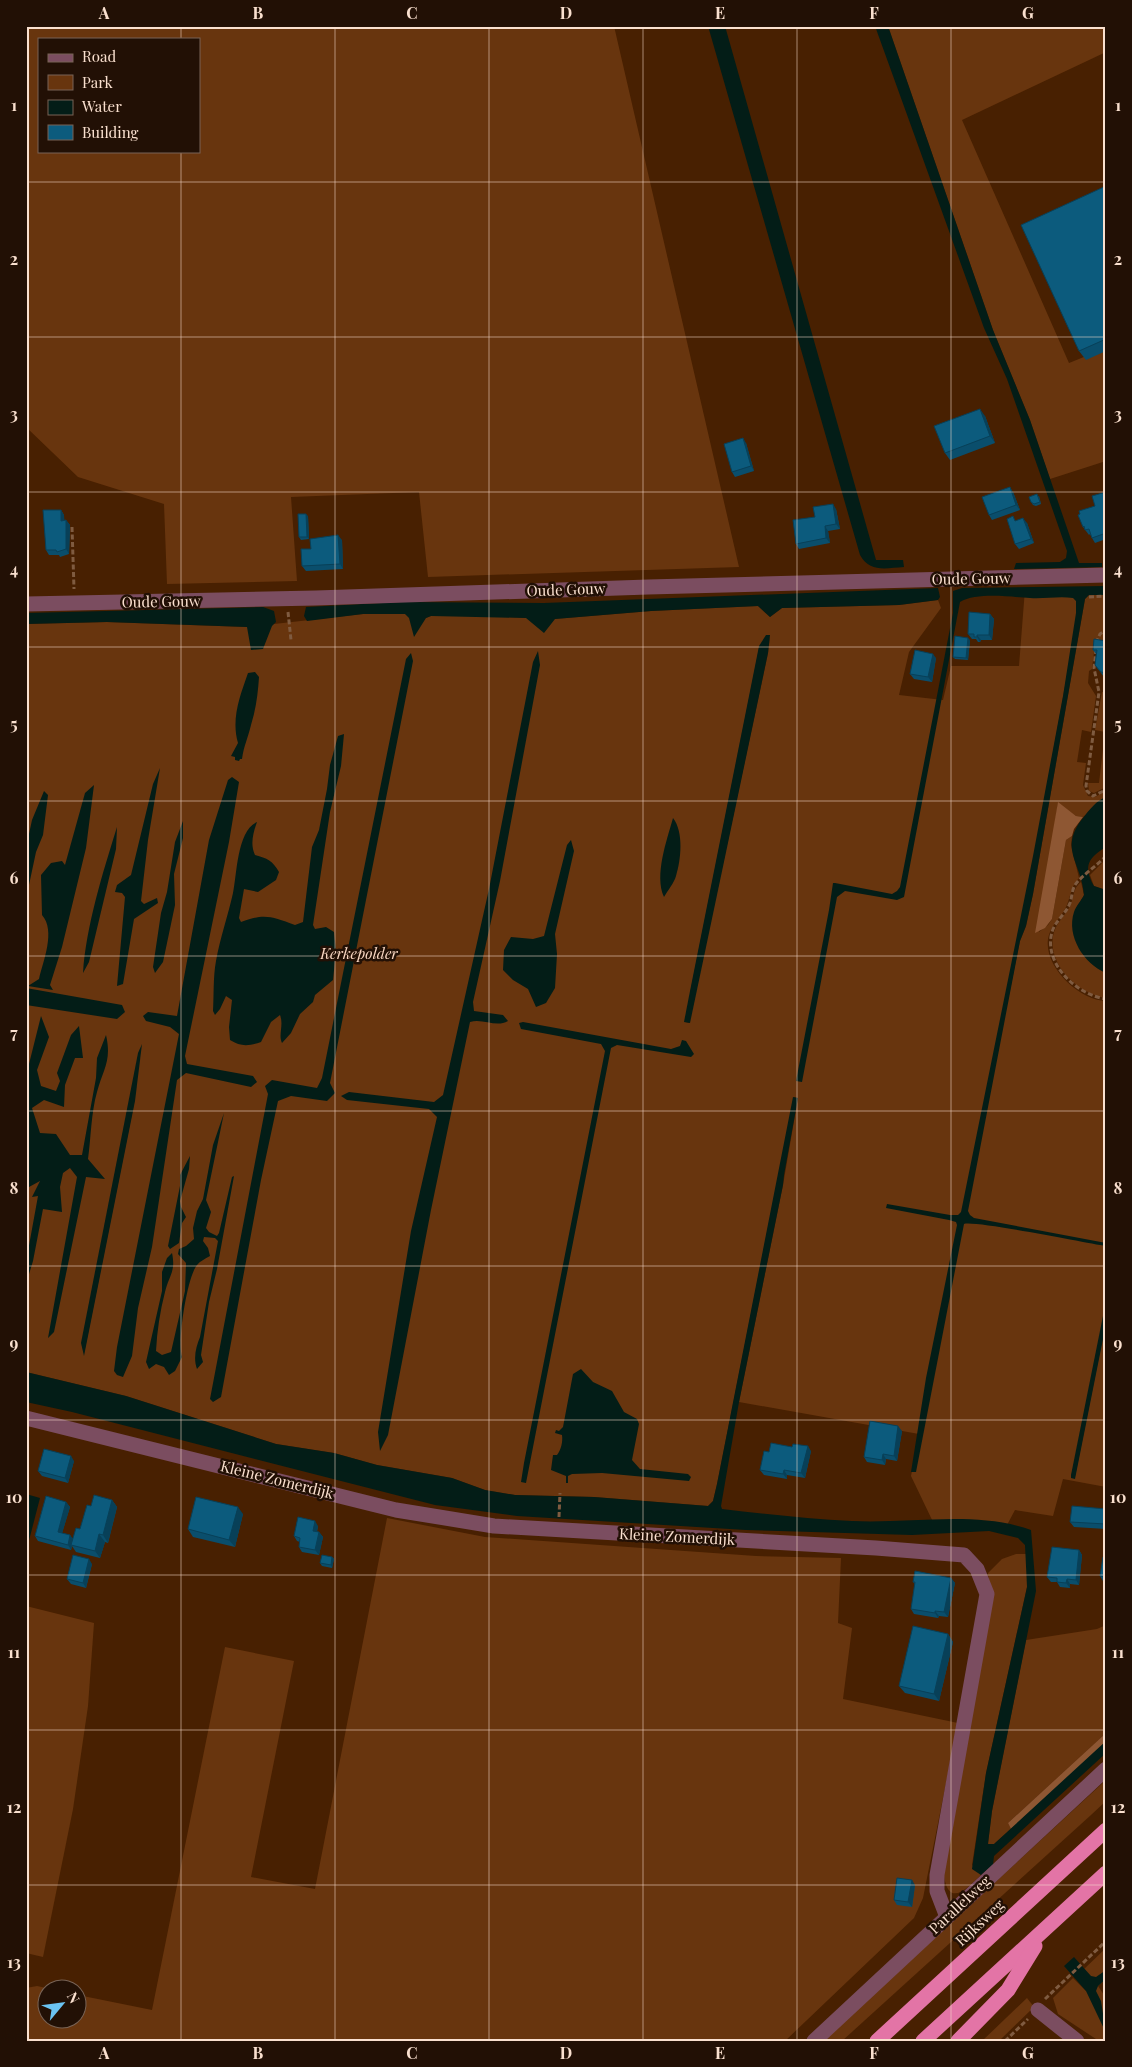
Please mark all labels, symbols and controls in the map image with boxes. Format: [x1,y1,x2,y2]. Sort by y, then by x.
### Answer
text: A [98,2,110,23]
text: B [253,2,264,23]
text: C [406,2,418,23]
text: D [560,2,572,23]
text: E [715,2,725,23]
text: F [869,2,879,23]
text: G [1022,2,1034,23]
legend [38,38,200,152]
text: Road [82,46,116,66]
text: Park [82,72,114,92]
text: 1 [11,94,17,115]
text: 1 [1115,94,1121,115]
text: Water [81,96,122,116]
text: Building [82,122,139,142]
text: 2 [10,248,18,269]
text: 2 [1114,248,1122,269]
text: 3 [10,403,18,424]
text: 3 [1114,403,1122,424]
text: 4 [10,558,18,579]
text: 4 [1114,558,1122,579]
street label: Oude Gouw [931,567,1011,589]
street label: Oude Gouw [526,578,606,600]
street label: Oude Gouw [121,590,201,612]
text: 5 [10,713,18,734]
text: 5 [1114,713,1122,734]
text: 6 [10,867,19,888]
text: 6 [1114,867,1123,888]
park label: Kerkepolder [319,943,398,963]
text: 7 [10,1022,18,1043]
text: 7 [1114,1022,1122,1043]
text: 8 [10,1177,19,1198]
text: 8 [1114,1177,1123,1198]
text: 9 [10,1332,19,1353]
text: 9 [1114,1332,1123,1353]
street label: Kleine Zomerdijk [219,1455,337,1503]
text: 10 [6,1486,22,1507]
text: 10 [1110,1486,1126,1507]
street label: Kleine Zomerdijk [619,1523,736,1549]
text: 11 [8,1641,20,1662]
text: 11 [1112,1641,1124,1662]
text: 12 [7,1796,21,1817]
text: 12 [1111,1796,1125,1817]
street label: Parallelweg [924,1870,995,1938]
street label: Rijksweg [951,1894,1008,1950]
text: 13 [7,1951,21,1972]
text: 13 [1111,1951,1125,1972]
north arrow [38,1980,88,2030]
text: N [63,1988,85,2006]
text: A [98,2042,110,2063]
text: B [253,2042,264,2063]
text: C [406,2042,418,2063]
text: D [560,2042,572,2063]
text: E [715,2042,725,2063]
text: F [869,2042,879,2063]
text: G [1022,2042,1034,2063]

